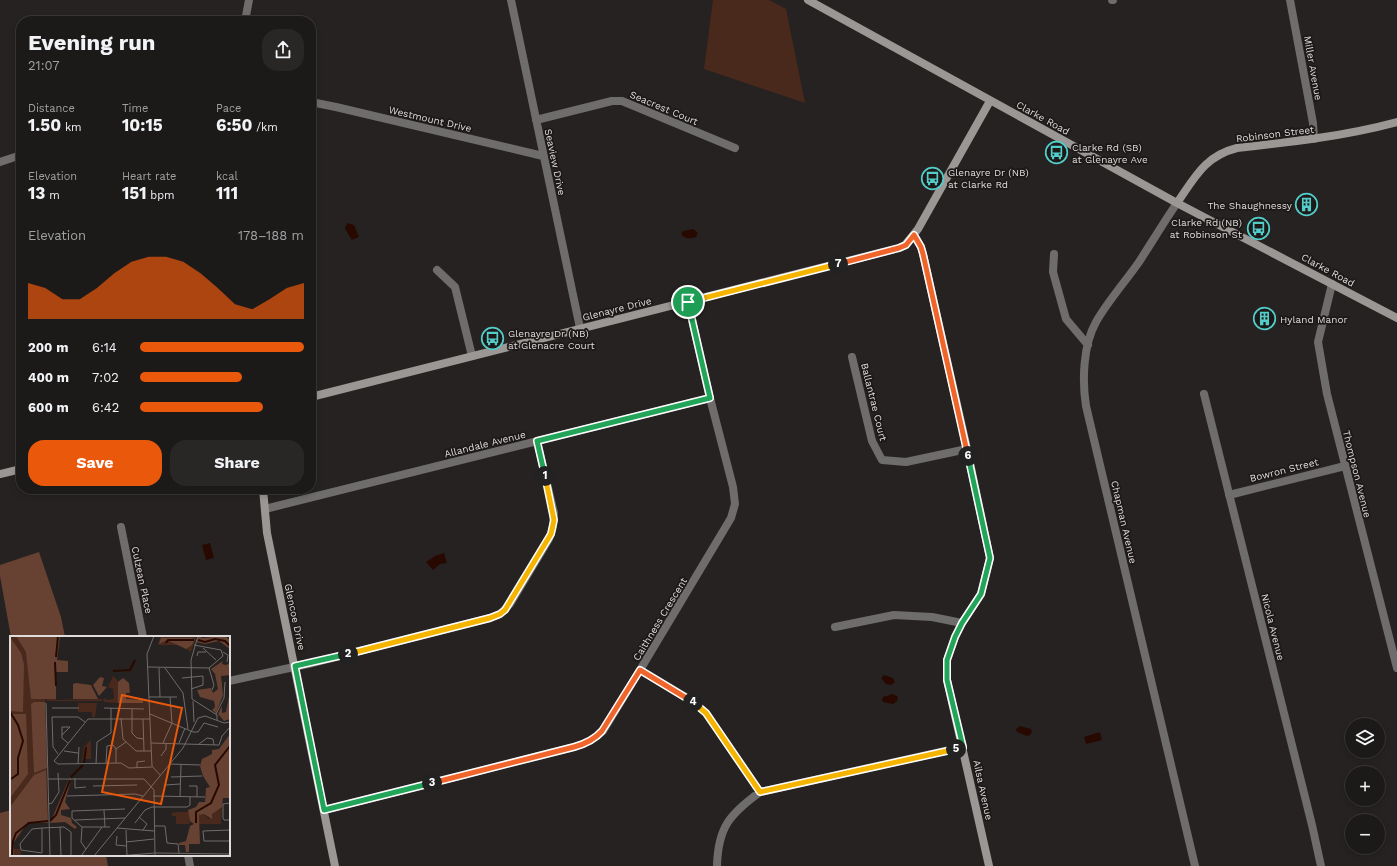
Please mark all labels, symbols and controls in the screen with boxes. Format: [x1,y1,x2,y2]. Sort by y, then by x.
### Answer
button: share [262,29,304,71]
text: Evening run [28,30,156,55]
street label: Miller Avenue [1302,35,1324,101]
text: 21:07 [28,58,60,73]
street label: Seacrest Court [628,89,700,128]
street label: Clarke Road [1015,99,1071,137]
text: Distance [28,102,75,115]
text: Time [122,102,148,115]
text: Pace [216,102,241,115]
street label: Westmount Drive [387,104,473,134]
text: 1.50 [28,115,61,135]
text: 10:15 [122,115,163,135]
text: 6:50 [216,115,252,135]
text: km [61,121,82,134]
text: /km [252,121,278,134]
street label: Robinson Street [1235,124,1315,144]
street label: Seaview Drive [543,128,567,196]
bus stop icon: Clarke Rd (SB) at Glenayre Ave [1043,140,1069,166]
place label: Clarke Rd (SB) at Glenayre Ave [1072,142,1148,165]
bus stop icon: Glenayre Dr (NB) at Clarke Rd [920,165,946,191]
place label: Glenayre Dr (NB) at Clarke Rd [948,167,1029,190]
text: Elevation [28,170,77,183]
text: Heart rate [122,170,176,183]
text: kcal [216,170,238,183]
text: 13 [28,183,45,203]
text: 151 [122,183,147,203]
text: 111 [216,183,238,203]
text: m [45,189,60,202]
text: bpm [147,189,175,202]
building icon: The Shaughnessy [1294,192,1320,218]
place label: The Shaughnessy [1207,200,1293,211]
bus stop icon: Clarke Rd (NB) at Robinson St [1245,215,1271,241]
place label: Clarke Rd (NB) at Robinson St [1170,217,1243,240]
text: Elevation [28,228,86,243]
text: 178–188 m [238,228,304,243]
street label: Clarke Road [1299,251,1357,289]
pin: 7 [828,254,848,274]
text: 7 [835,257,841,270]
pin [671,285,705,319]
icon: arrive [677,291,699,313]
street label: Glenayre Drive [581,295,653,323]
building icon: Hyland Manor [1251,306,1277,332]
place label: Hyland Manor [1280,314,1348,325]
bus stop icon: Glenayre Dr (NB) at Glenacre Court [479,326,505,352]
place label: Glenayre Dr (NB) at Glenacre Court [508,328,595,351]
text: 200 m [28,340,68,355]
text: 6:14 [92,340,117,355]
street label: Ballantrae Court [859,362,889,443]
text: 400 m [28,370,69,385]
text: 7:02 [92,370,119,385]
text: 600 m [28,400,69,415]
text: 6:42 [92,400,119,415]
street label: Allandale Avenue [443,428,527,459]
street label: Thompson Avenue [1341,429,1373,519]
button: Save [28,440,162,486]
button: Share [170,440,304,486]
pin: 6 [958,446,978,466]
text: 6 [965,449,971,462]
street label: Bowron Street [1249,456,1320,484]
pin: 1 [535,466,555,486]
text: 1 [543,469,547,482]
street label: Chapman Avenue [1109,479,1139,565]
street label: Culzean Place [129,545,155,615]
street label: Caithness Crescent [631,575,690,663]
street label: Glencoe Drive [283,583,307,652]
street label: Nicola Avenue [1259,592,1287,662]
inset map [10,636,230,856]
pin: 2 [338,644,358,664]
text: 2 [345,647,351,660]
pin: 4 [683,692,703,712]
text: 4 [689,695,697,708]
map controls [1345,718,1385,854]
button: layers [1345,718,1385,758]
pin: 5 [946,739,966,759]
text: 5 [953,742,959,755]
street label: Ailsa Avenue [971,759,995,821]
button: + [1345,766,1385,806]
pin: 3 [422,773,442,793]
text: 3 [429,776,435,789]
button: − [1345,814,1385,854]

